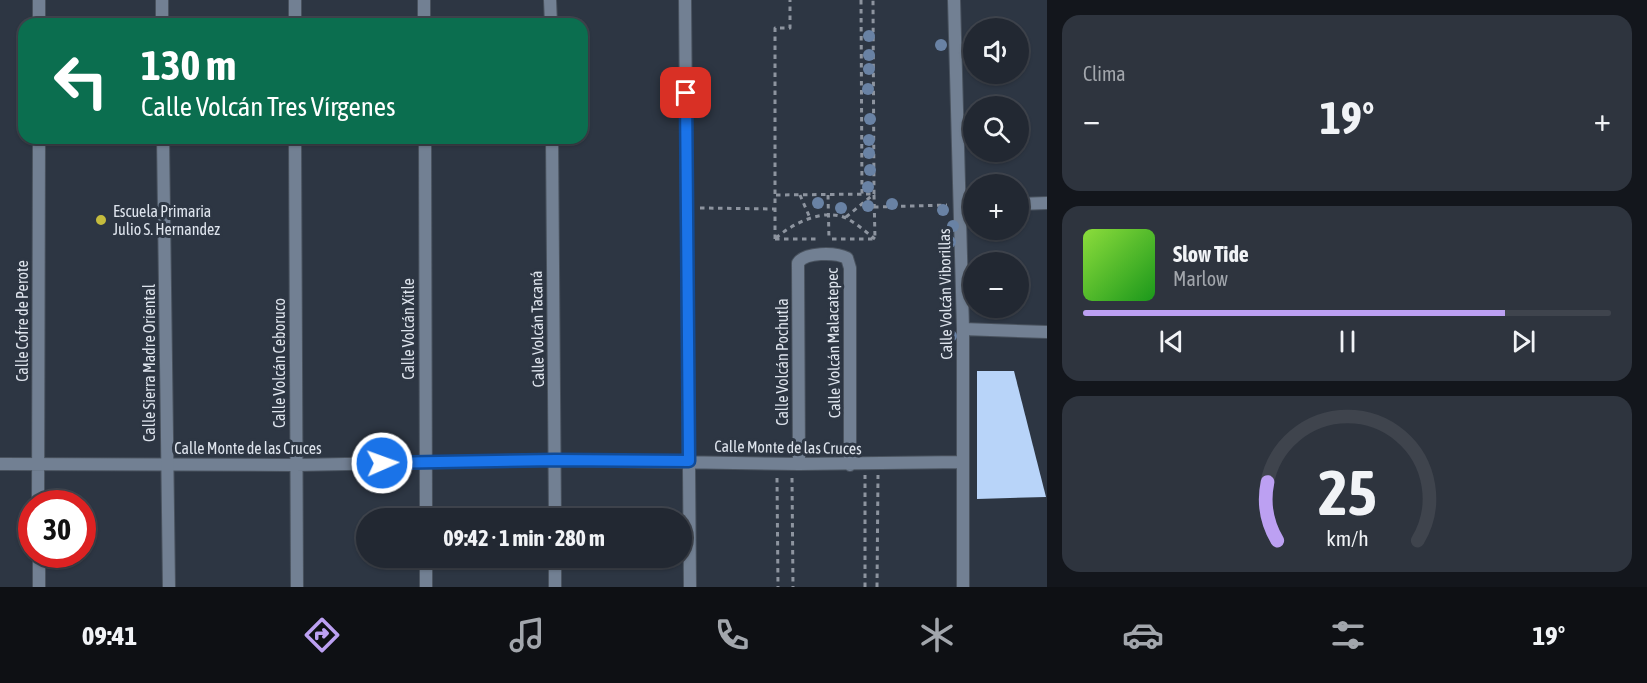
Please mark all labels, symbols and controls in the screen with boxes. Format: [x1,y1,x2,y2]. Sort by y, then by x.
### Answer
map controls [963,18,1029,318]
button: sound [963,18,1029,84]
text: 130 m [141,41,236,89]
icon: left [42,42,120,120]
text: Clima [1083,62,1126,85]
pin [660,67,711,118]
icon: arrive [669,76,702,109]
text: Calle Volcán Tres Vírgenes [141,91,396,122]
text: 19° [1320,92,1374,144]
button: search [963,96,1029,162]
text: − [1083,100,1100,138]
text: + [1594,100,1611,138]
button: + [963,174,1029,240]
place label: Escuela Primaria Julio S. Hernandez [113,202,220,238]
marker: Escuela Primaria Julio S. Hernandez [94,213,108,227]
street label: Calle Volcán Viborillas [935,228,955,360]
text: Slow Tide [1173,241,1249,267]
button: − [963,252,1029,318]
street label: Calle Cofre de Perote [13,260,31,382]
text: Marlow [1173,267,1228,290]
street label: Calle Volcán Malacatepec [823,268,844,418]
street label: Calle Volcán Tacaná [527,271,547,387]
street label: Calle Volcán Xitle [399,278,417,380]
street label: Calle Sierra Madre Oriental [140,283,158,442]
street label: Calle Volcán Ceboruco [270,298,288,428]
street label: Calle Volcán Pochutla [773,298,791,426]
icon: previous [1155,325,1188,358]
icon: pause [1331,325,1364,358]
icon: next [1507,325,1540,358]
position arrow [350,431,414,495]
street label: Calle Monte de las Cruces [714,437,862,457]
street label: Calle Monte de las Cruces [174,439,322,457]
text: 25 [1318,457,1376,528]
speed limit sign: 30 [18,490,96,568]
text: 09:42 · 1 min · 280 m [443,525,605,551]
text: km/h [1326,527,1368,552]
icon: directions [301,614,343,656]
icon: music [506,614,548,656]
icon: phone [711,614,753,656]
icon: climate [916,614,958,656]
icon: car [1122,614,1164,656]
icon: filters [1327,614,1369,656]
text: 09:41 [82,620,137,651]
text: 19° [1532,620,1565,651]

